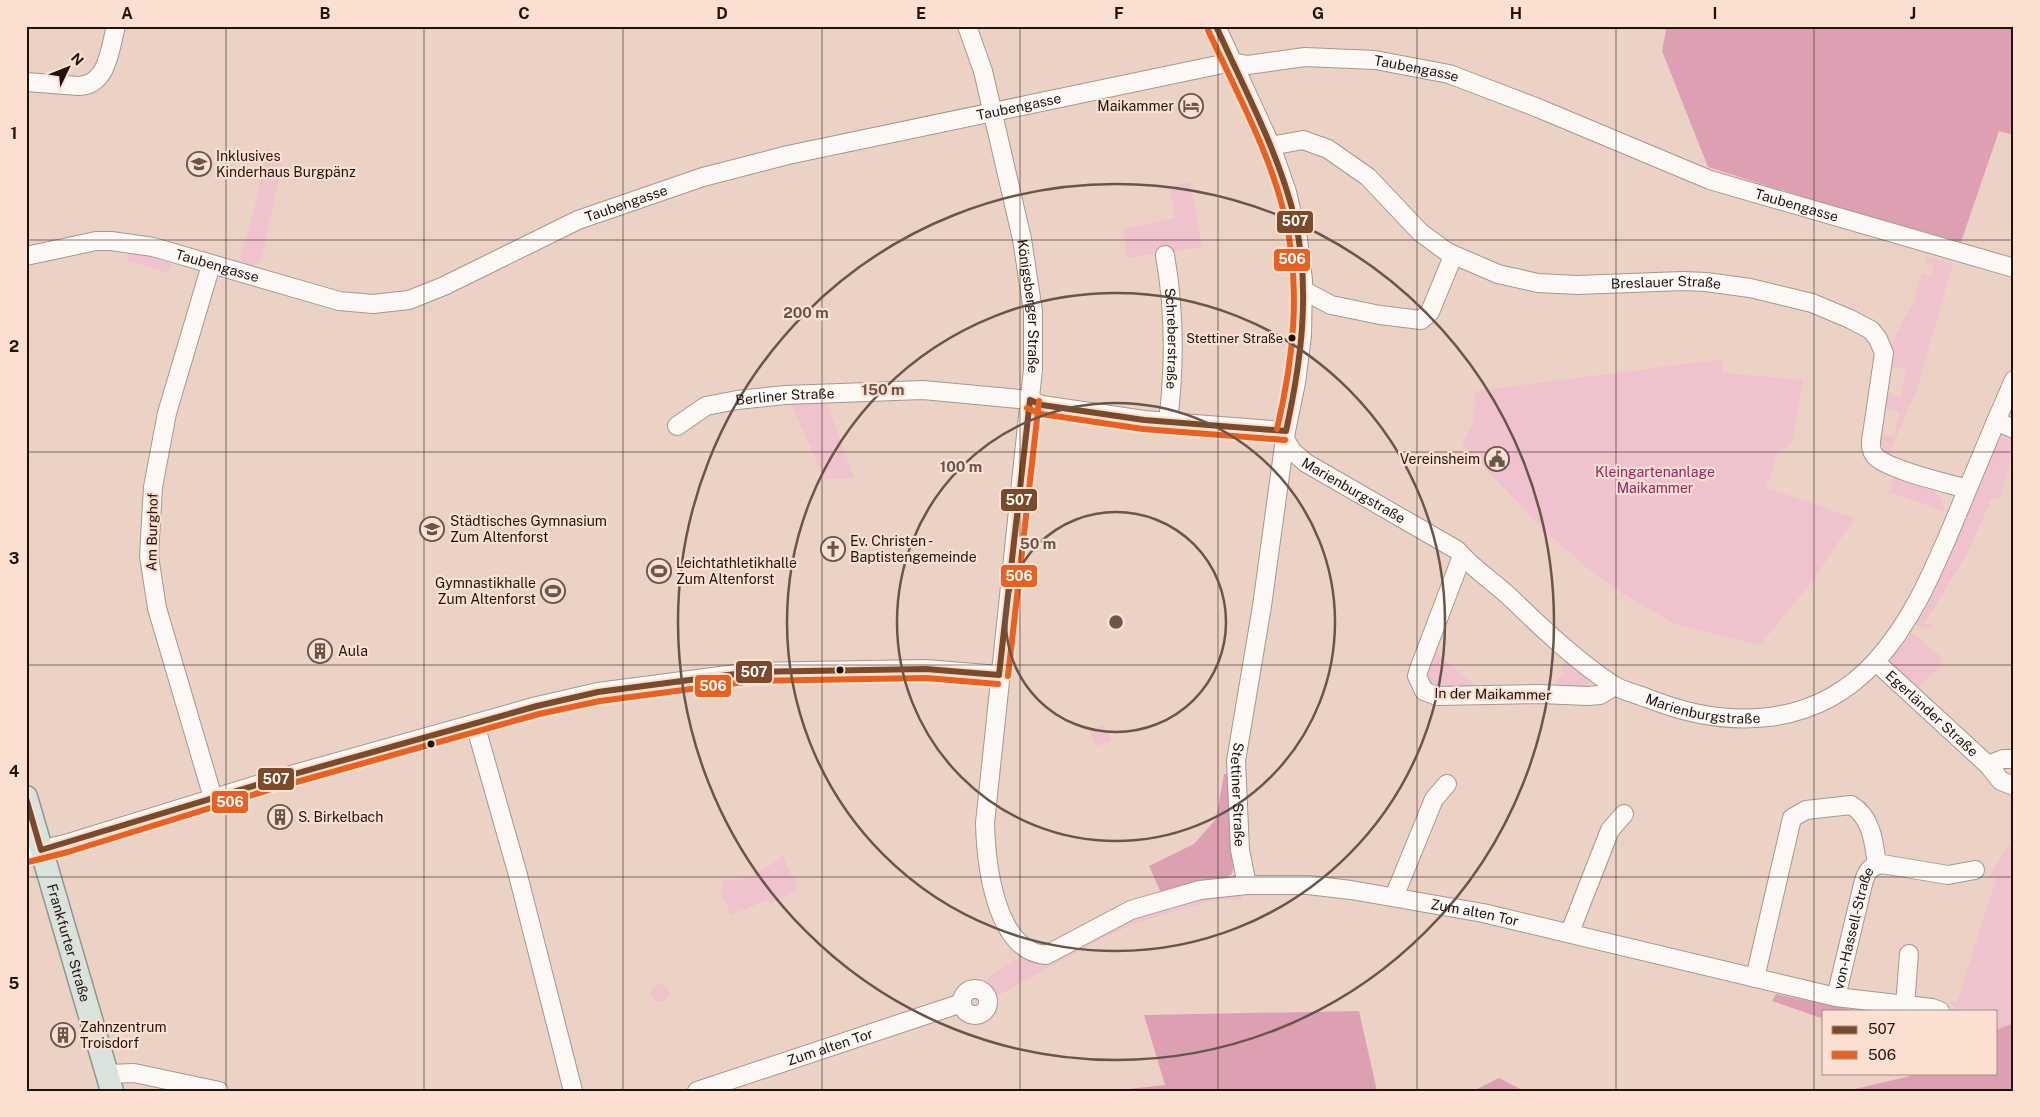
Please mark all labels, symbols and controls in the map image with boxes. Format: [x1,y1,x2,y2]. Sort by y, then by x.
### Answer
text: A [121,4,133,23]
text: B [320,4,331,23]
text: C [518,4,530,23]
text: D [716,4,728,23]
text: E [916,4,926,23]
text: F [1114,4,1124,23]
text: G [1312,4,1324,23]
text: H [1510,4,1522,23]
text: I [1713,4,1717,23]
text: J [1910,4,1916,23]
north arrow [42,42,92,92]
text: N [68,50,87,69]
street label: Taubengasse [1373,52,1461,85]
street label: Taubengasse [975,90,1063,123]
hotel icon: Maikammer [1178,93,1204,119]
place label: Maikammer [1097,98,1174,114]
text: 1 [11,124,17,143]
place label: Inklusives Kinderhaus Burgpänz [216,148,356,180]
school or university icon: Inklusives Kinderhaus Burgpänz [186,151,212,177]
street label: Taubengasse [583,182,670,225]
street label: Taubengasse [1753,185,1840,225]
line badge: 507 [1276,210,1314,234]
text: 507 [1281,213,1309,229]
street label: Königsberger Straße [1014,238,1041,374]
street label: Taubengasse [174,246,261,285]
line badge: 506 [1273,248,1311,272]
text: 506 [1278,251,1306,267]
street label: Breslauer Straße [1611,273,1722,292]
street label: Schreberstraße [1162,287,1181,390]
text: 200 m [783,304,829,321]
place label: Stettiner Straße [1186,331,1283,346]
marker: Stettiner Straße [1287,333,1297,343]
text: 2 [9,337,19,356]
text: 150 m [861,381,905,398]
street label: Berliner Straße [735,385,835,408]
public building icon: Vereinsheim [1484,446,1510,472]
place label: Vereinsheim [1400,451,1480,467]
street label: Marienburgstraße [1299,454,1408,527]
text: 100 m [940,458,982,475]
park label: Kleingartenanlage Maikammer [1595,464,1715,496]
line badge: 507 [1000,488,1038,512]
street label: Am Burghof [143,492,161,571]
text: 507 [1005,492,1033,508]
place label: Städtisches Gymnasium Zum Altenforst [450,513,607,545]
school or university icon: Städtisches Gymnasium Zum Altenforst [419,516,445,542]
place label: Ev. Christen - Baptistengemeinde [850,533,977,565]
text: 50 m [1020,535,1056,552]
church icon: Ev. Christen - Baptistengemeinde [820,536,846,562]
text: 3 [9,549,19,568]
place label: Leichtathletikhalle Zum Altenforst [676,555,797,587]
sports icon: Leichtathletikhalle Zum Altenforst [646,558,672,584]
line badge: 506 [1000,564,1038,588]
text: 506 [1005,568,1033,584]
place label: Gymnastikhalle Zum Altenforst [435,575,536,607]
sports icon: Gymnastikhalle Zum Altenforst [540,578,566,604]
centre of rings [1107,613,1125,631]
building icon: Aula [307,638,333,664]
place label: Aula [338,643,368,659]
line badge: 507 [735,660,773,684]
text: 507 [740,664,768,680]
unlabelled marker [835,665,845,675]
street label: Egerländer Straße [1883,667,1981,760]
line badge: 506 [694,674,732,698]
text: 506 [699,678,727,694]
street label: In der Maikammer [1434,685,1552,703]
street label: Marienburgstraße [1643,690,1761,726]
unlabelled marker [426,739,436,749]
street label: Stettiner Straße [1228,741,1248,847]
text: 4 [9,762,20,781]
line badge: 507 [257,767,295,791]
text: 507 [262,771,290,787]
line badge: 506 [211,790,249,814]
text: 506 [216,794,244,810]
building icon: S. Birkelbach [267,804,293,830]
place label: S. Birkelbach [298,809,383,825]
street label: von-Hassell-Straße [1830,863,1877,991]
street label: Frankfurter Straße [44,882,94,1004]
street label: Zum alten Tor [1429,896,1520,929]
text: 5 [9,974,20,993]
legend [1822,1010,1998,1074]
place label: Zahnzentrum Troisdorf [80,1019,167,1051]
text: 507 [1868,1020,1896,1037]
building icon: Zahnzentrum Troisdorf [50,1022,76,1048]
street label: Zum alten Tor [785,1025,875,1069]
text: 506 [1868,1046,1896,1063]

